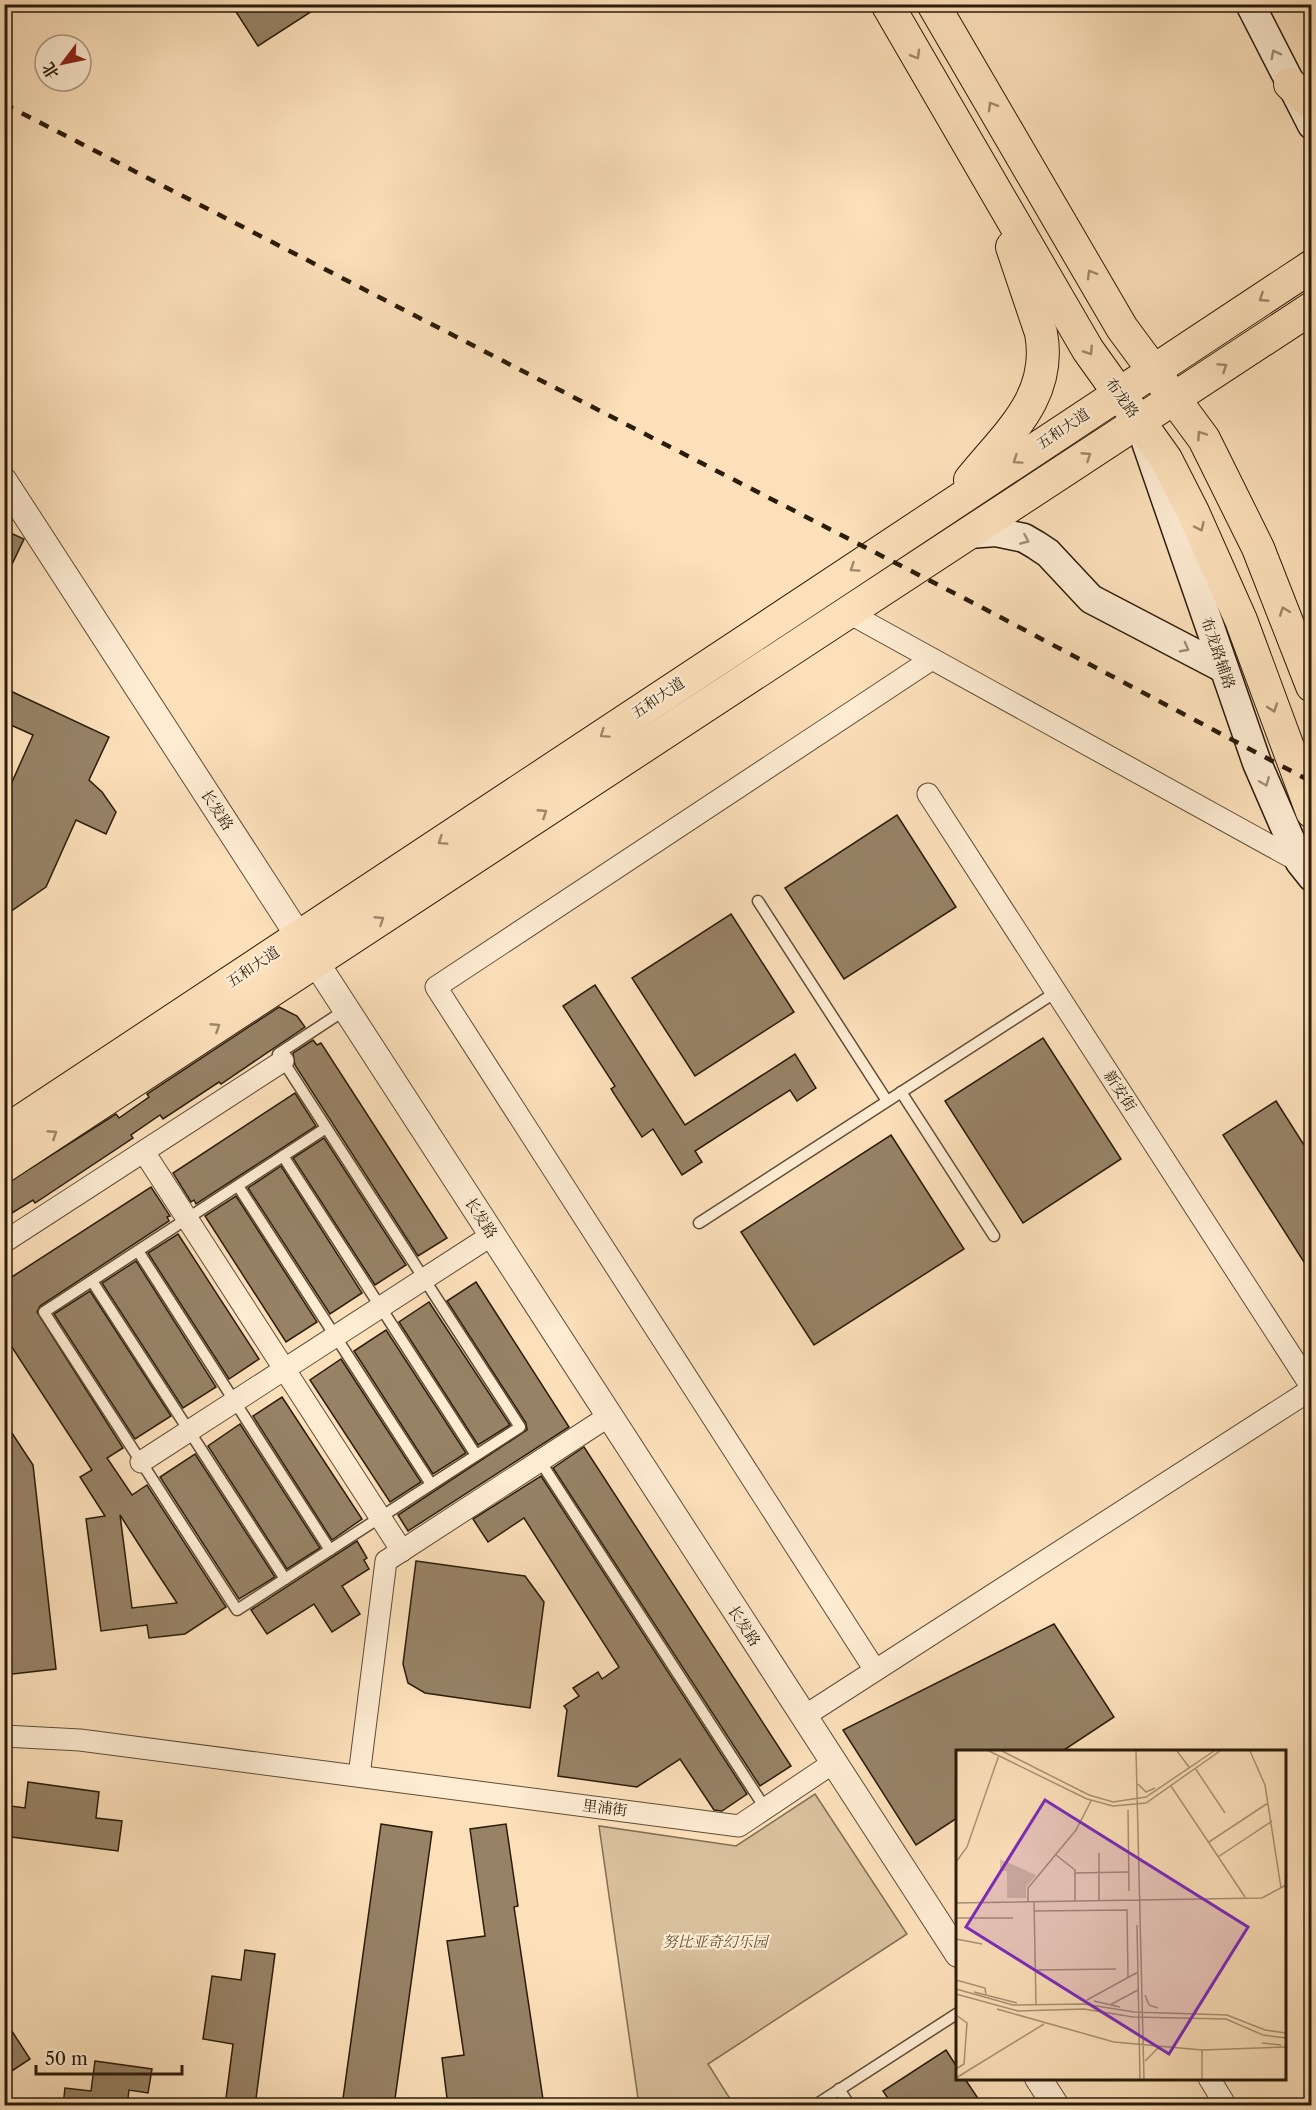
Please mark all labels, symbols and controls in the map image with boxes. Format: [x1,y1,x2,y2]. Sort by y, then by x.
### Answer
north arrow [33,33,93,93]
one-way arrow [909,49,920,59]
one-way arrow [1271,50,1282,61]
text: 北 [38,59,63,83]
one-way arrow [988,102,1000,112]
one-way arrow [1086,270,1098,281]
one-way arrow [1258,291,1269,302]
one-way arrow [1081,344,1092,355]
one-way arrow [1217,362,1227,374]
street label: 布龙路 [1101,374,1143,421]
street label: 五和大道 [1033,404,1093,453]
one-way arrow [1197,431,1208,442]
one-way arrow [1013,453,1024,464]
one-way arrow [1081,453,1092,464]
one-way arrow [1193,520,1205,531]
one-way arrow [1019,533,1030,545]
one-way arrow [850,560,861,571]
one-way arrow [1279,606,1291,617]
street label: 布龙路辅路 [1197,614,1240,691]
one-way arrow [1178,640,1189,652]
street label: 五和大道 [628,673,688,722]
one-way arrow [1266,702,1278,713]
one-way arrow [600,726,611,737]
one-way arrow [1258,776,1270,787]
street label: 长发路 [197,786,238,834]
one-way arrow [536,810,547,821]
one-way arrow [438,834,448,846]
one-way arrow [373,917,384,928]
street label: 五和大道 [223,942,283,991]
one-way arrow [210,1023,221,1034]
street label: 新安街 [1100,1067,1141,1115]
one-way arrow [47,1130,58,1141]
street label: 长发路 [461,1194,502,1242]
street label: 长发路 [724,1602,765,1650]
inset map [956,1750,1286,2080]
street label: 里浦街 [582,1795,629,1820]
park label: 努比亚奇幻乐园 [662,1932,769,1951]
scale bar [36,2038,182,2076]
text: 50 m [45,2048,88,2070]

